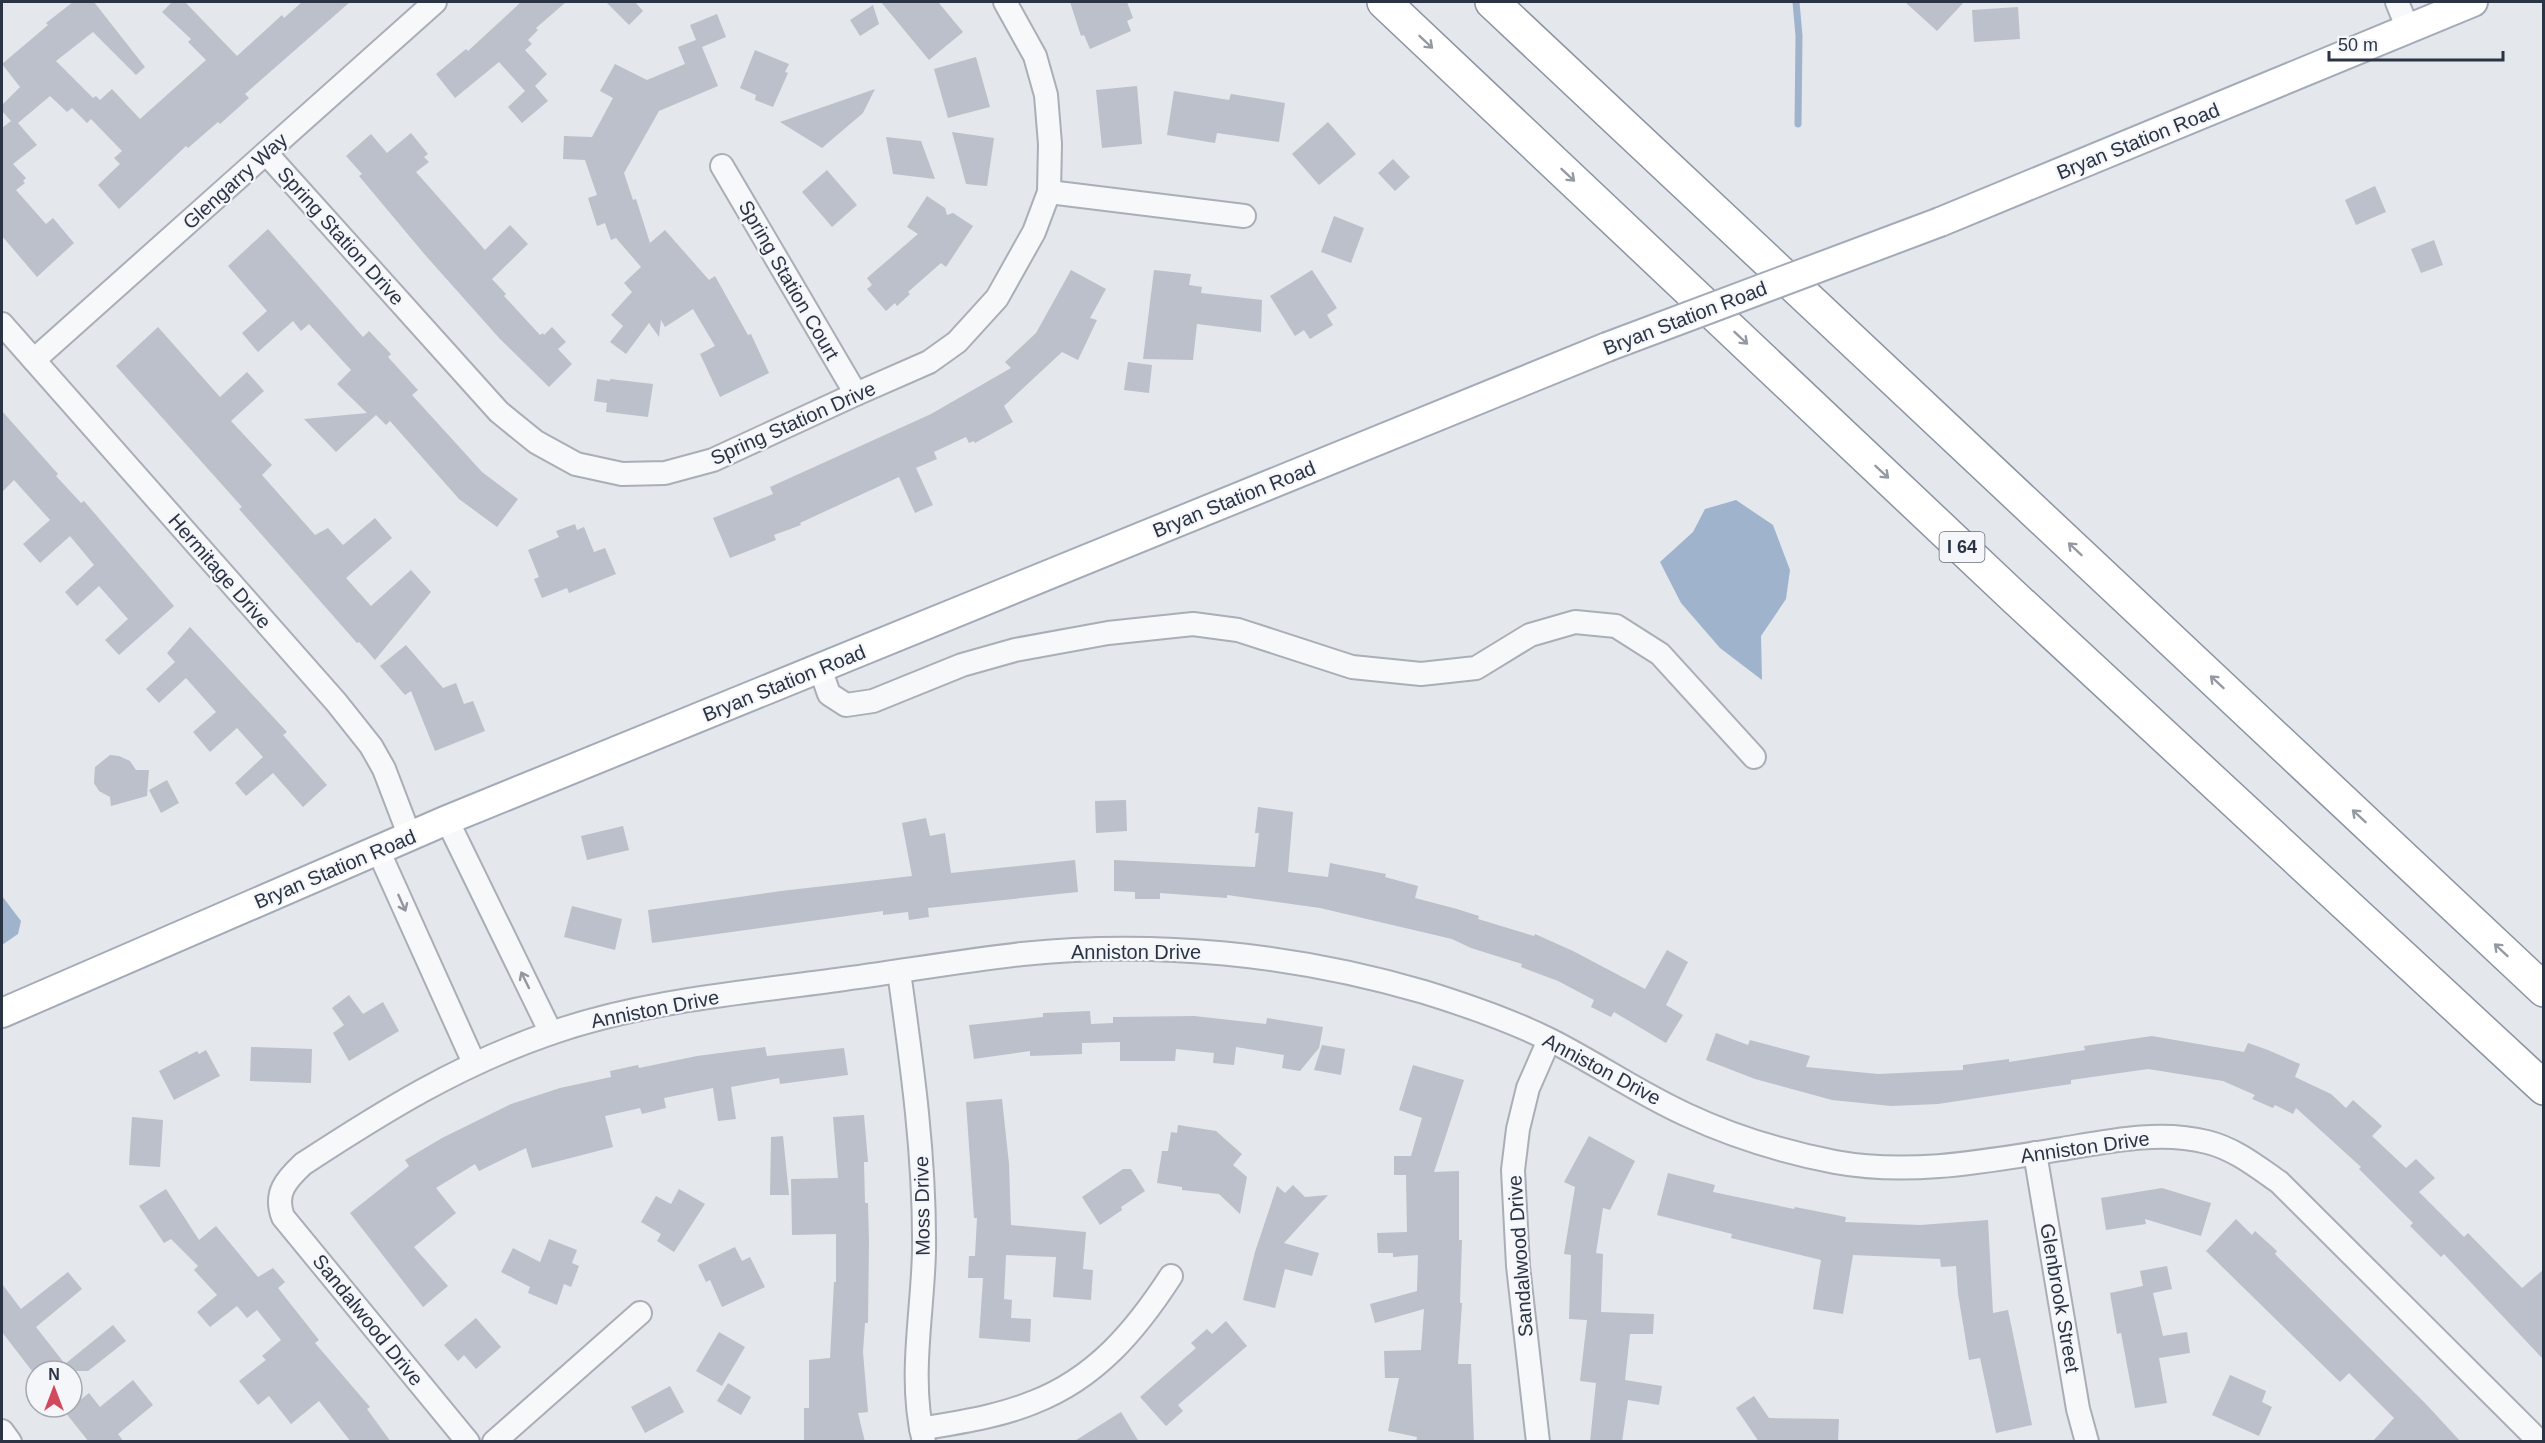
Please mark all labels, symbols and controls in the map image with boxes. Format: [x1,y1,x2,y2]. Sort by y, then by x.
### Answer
scale bar [2329,24,2503,62]
one-way arrow [1419,34,1434,49]
text: 50 m [2338,35,2378,55]
street label: Bryan Station Road [2053,98,2223,184]
street label: Glengarry Way [178,128,292,234]
street label: Spring Station Drive [273,163,409,309]
one-way arrow [1561,168,1576,183]
street label: Spring Station Court [734,197,844,364]
street label: Bryan Station Road [1600,277,1770,359]
one-way arrow [1733,331,1748,345]
street label: Spring Station Drive [707,377,879,469]
street label: Bryan Station Road [1149,456,1319,542]
one-way arrow [1875,465,1890,479]
street label: Hermitage Drive [164,509,276,633]
road number: I 64 [1940,532,1984,562]
one-way arrow [2067,542,2082,556]
street label: Bryan Station Road [699,640,869,726]
one-way arrow [2209,675,2224,690]
one-way arrow [2351,809,2366,823]
street label: Bryan Station Road [251,825,419,913]
one-way arrow [397,894,408,912]
street label: Anniston Drive [1071,941,1201,963]
one-way arrow [2494,943,2509,957]
one-way arrow [519,972,530,990]
street label: Anniston Drive [589,986,721,1032]
street label: Anniston Drive [1539,1029,1665,1109]
street label: Anniston Drive [2019,1127,2151,1167]
street label: Moss Drive [910,1156,934,1256]
street label: Sandalwood Drive [1503,1174,1537,1338]
street label: Glenbrook Street [2036,1222,2084,1375]
street label: Sandalwood Drive [308,1250,428,1390]
north arrow [24,1359,84,1419]
text: N [48,1366,60,1383]

